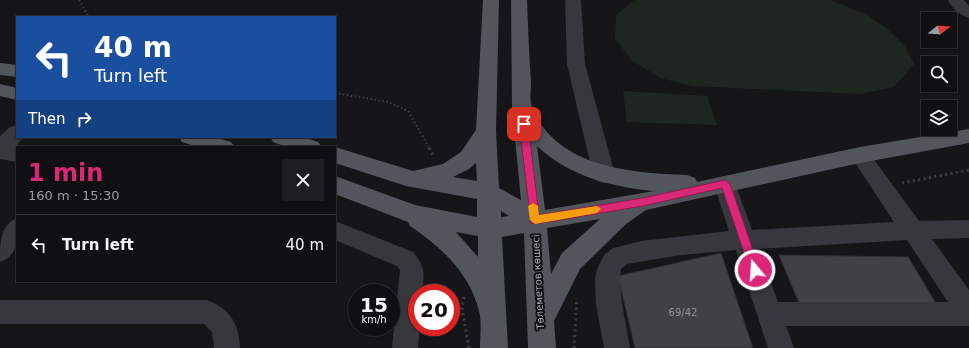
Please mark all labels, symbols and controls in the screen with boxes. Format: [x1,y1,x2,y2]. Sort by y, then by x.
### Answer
north arrow [921,12,957,48]
map controls [921,12,957,136]
text: 40 m [94,31,172,64]
icon: left [28,32,80,84]
button: search [921,56,957,92]
text: Turn left [94,65,167,86]
button: layers [921,100,957,136]
pin [507,107,541,141]
icon: right [73,108,95,130]
text: Then [28,110,65,128]
icon: arrive [513,113,535,135]
text: 1 min [28,159,103,187]
button: close [282,159,324,201]
text: 160 m · 15:30 [28,188,119,203]
icon: left [28,234,50,256]
street label: Төлеметов көшесі [530,234,546,331]
text: Turn left [62,236,134,254]
text: 40 m [286,236,324,254]
position arrow [734,249,776,291]
speed limit sign: 20 [408,284,460,336]
text: 15 [360,293,388,317]
house number: 69/42 [669,307,697,318]
text: km/h [361,314,387,325]

